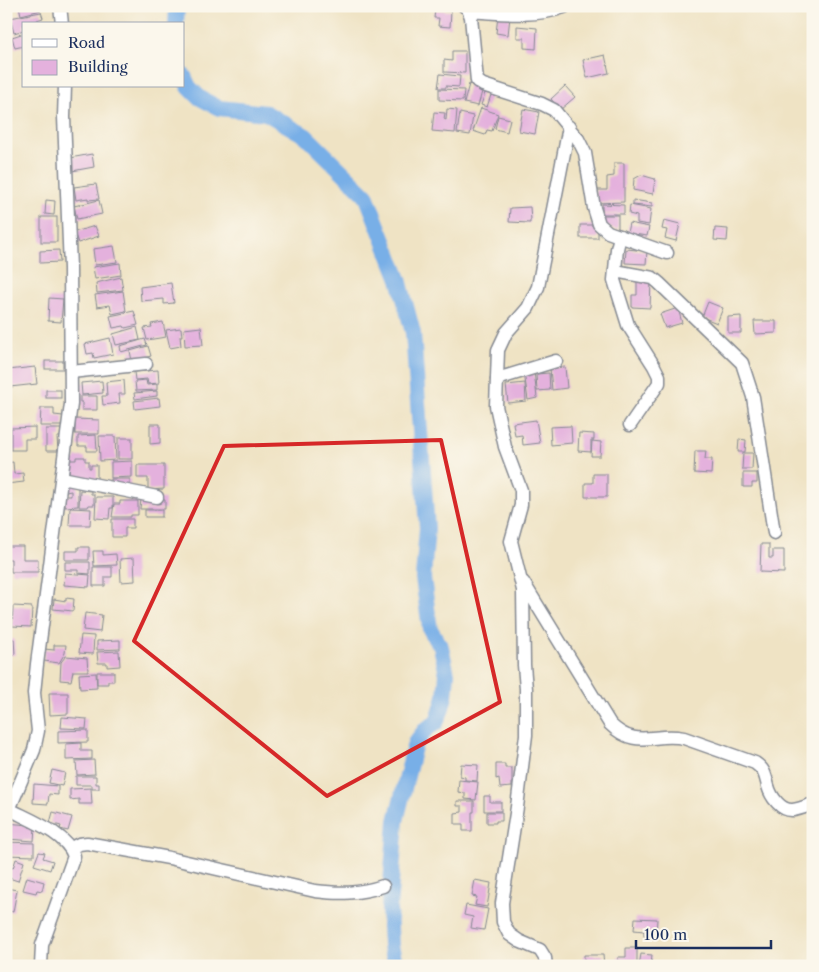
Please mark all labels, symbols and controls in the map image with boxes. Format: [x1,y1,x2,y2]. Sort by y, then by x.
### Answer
legend [22,22,185,88]
text: Road [68,33,105,52]
text: Building [68,57,128,76]
scale bar [636,917,772,949]
text: 100 m [644,925,687,944]

